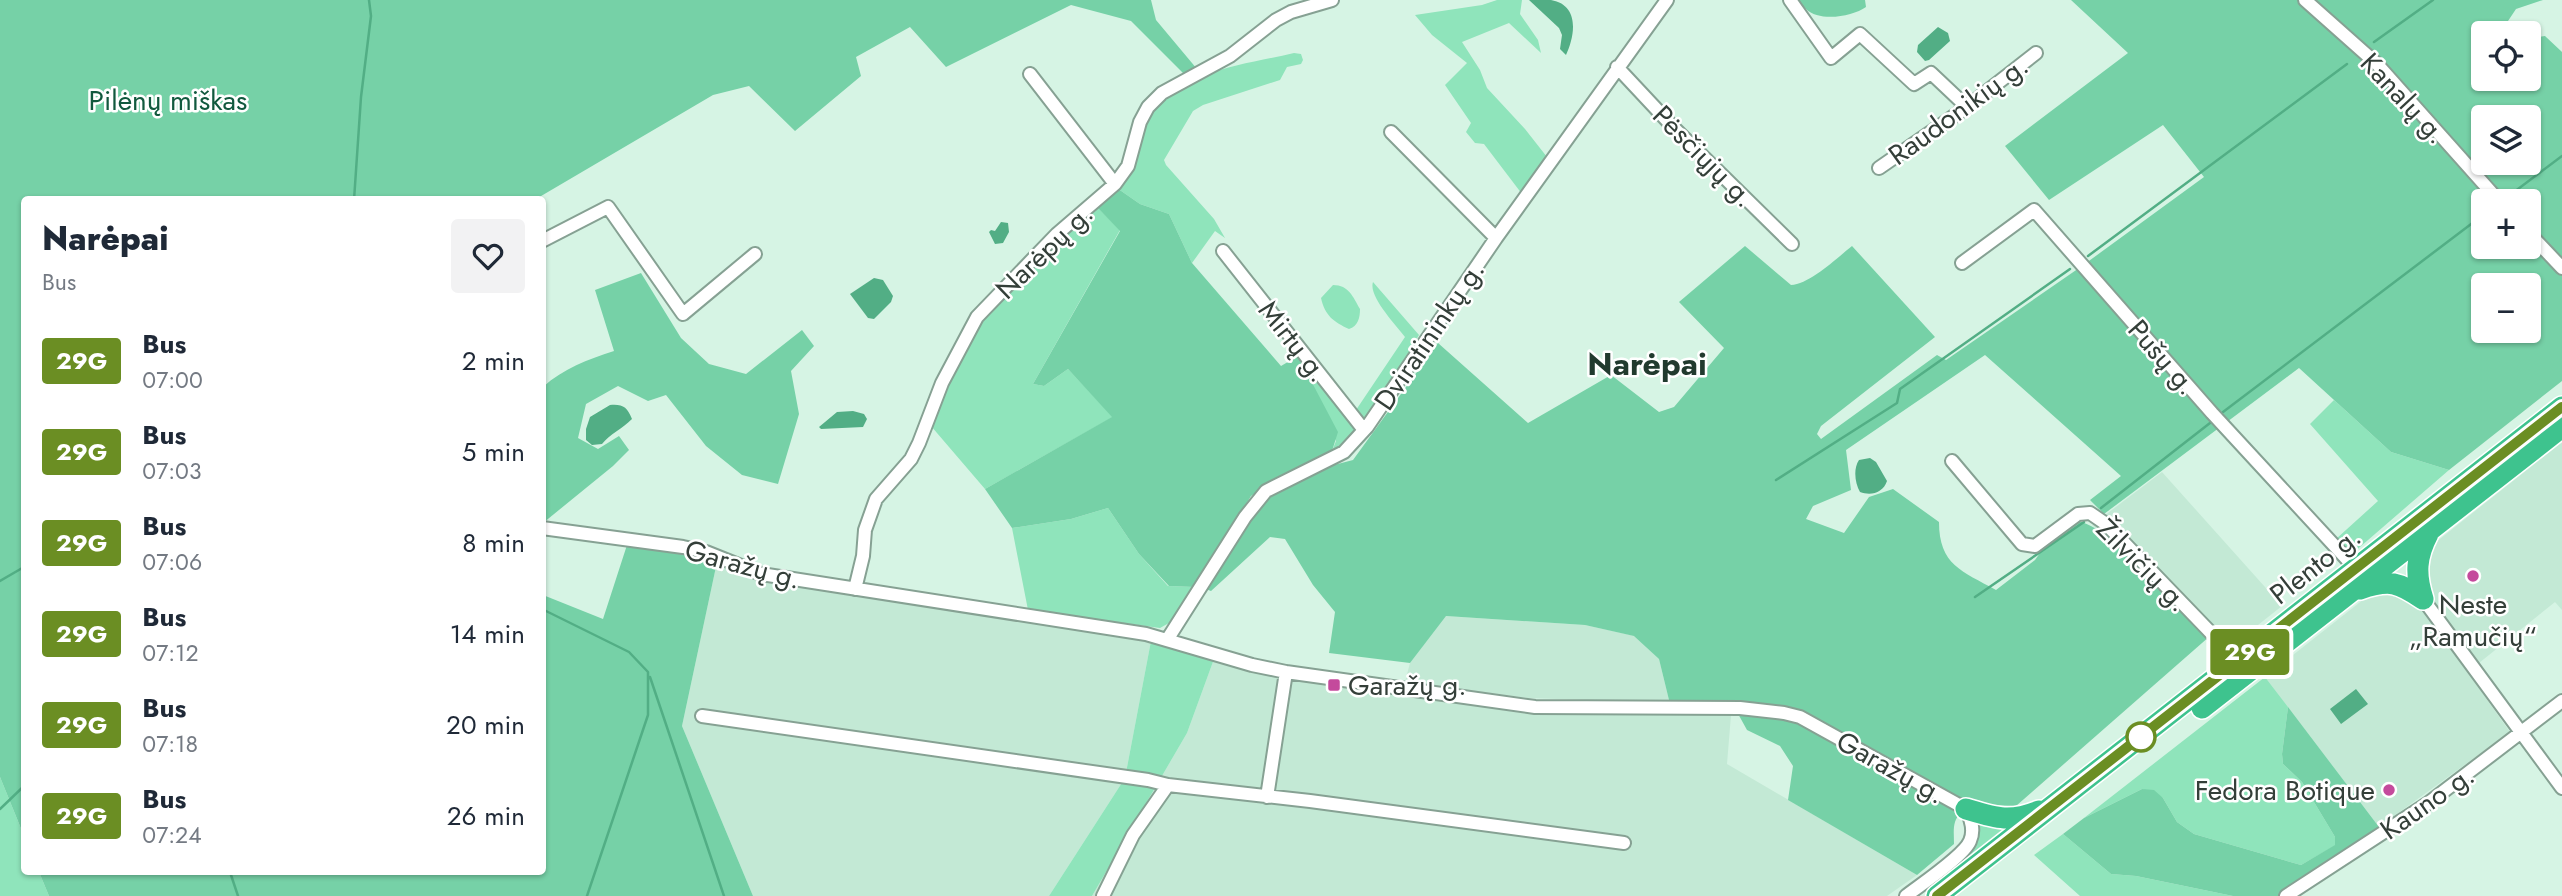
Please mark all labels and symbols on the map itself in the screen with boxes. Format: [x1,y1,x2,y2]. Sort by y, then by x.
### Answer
street label: Kanalų g. [2351,44,2457,153]
street label: Raudonikių g. [1880,46,2037,175]
park label: Pilėnų miškas [89,80,247,121]
street label: Pėsčiųjų g. [1643,96,1764,217]
street label: Narėpų g. [986,194,1103,309]
street label: Dviratininkų g. [1364,252,1495,418]
street label: Mirtų g. [1249,292,1339,391]
street label: Pušų g. [2118,311,2207,404]
district label: Narėpai [1587,341,1707,387]
street label: Žilvičių g. [2087,510,2198,621]
street label: Plento g. [2261,517,2370,614]
street label: Garažų g. [680,529,805,600]
marker: Neste „Ramučių“ [2465,568,2481,584]
place label: Neste „Ramučių“ [2409,584,2537,657]
line badge: 29G [2210,629,2290,675]
place label: Garažų g. [1348,665,1467,706]
marker: Garažų g. [1326,677,1342,693]
street label: Garažų g. [1829,721,1953,814]
unlabelled marker [2126,722,2156,752]
street label: Kauno g. [2372,755,2483,850]
place label: Fedora Botique [2195,770,2375,811]
marker: Fedora Botique [2381,782,2397,798]

